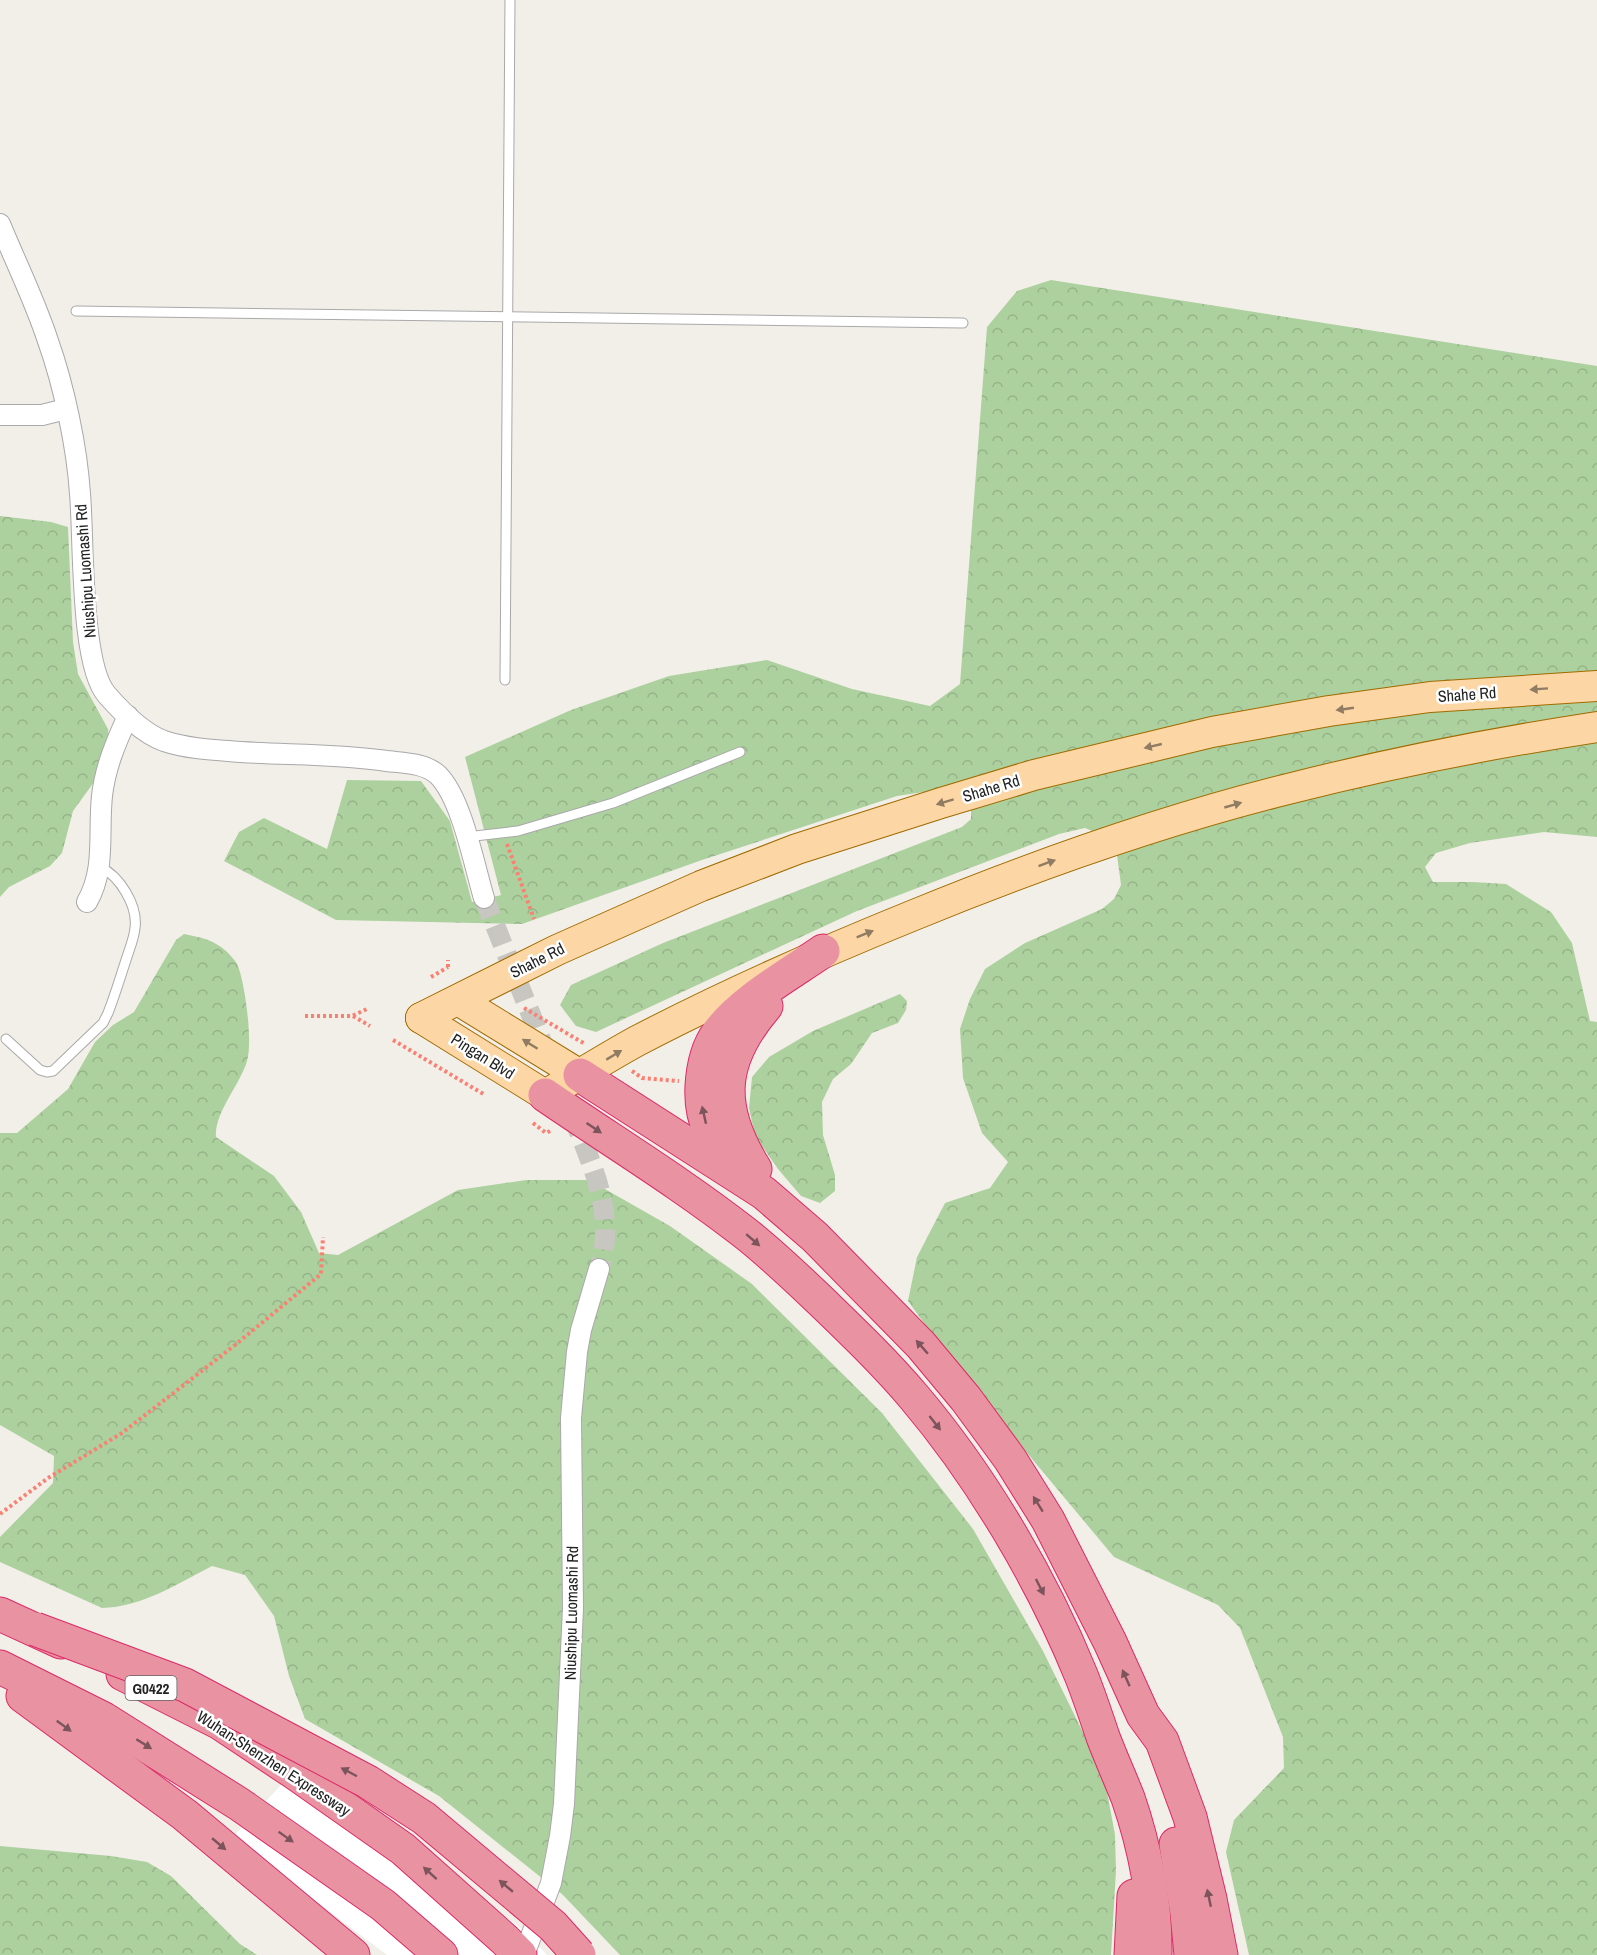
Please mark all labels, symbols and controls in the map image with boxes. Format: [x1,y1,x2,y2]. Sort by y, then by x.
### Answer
street label: Niushipu Luomashi Rd [69,503,101,639]
street label: Shahe Rd [1437,681,1497,707]
one-way arrow [1529,684,1548,694]
one-way arrow [1335,705,1354,714]
one-way arrow [1144,741,1163,751]
street label: Shahe Rd [960,769,1022,807]
one-way arrow [936,798,954,807]
one-way arrow [1223,799,1242,809]
one-way arrow [1038,858,1056,868]
one-way arrow [856,929,874,938]
street label: Shahe Rd [506,937,568,983]
street label: Pingan Blvd [447,1028,519,1084]
one-way arrow [522,1039,538,1050]
one-way arrow [606,1050,623,1060]
one-way arrow [699,1106,709,1124]
one-way arrow [586,1122,602,1133]
one-way arrow [745,1233,760,1246]
one-way arrow [916,1340,929,1355]
one-way arrow [928,1415,941,1431]
one-way arrow [1033,1496,1044,1512]
street label: Niushipu Luomashi Rd [559,1546,583,1680]
one-way arrow [1034,1578,1044,1596]
one-way arrow [1122,1669,1131,1686]
road number: G0422 [126,1676,176,1700]
street label: Wuhan-Shenzhen Expressway [193,1705,355,1821]
one-way arrow [56,1720,72,1732]
one-way arrow [136,1738,152,1749]
one-way arrow [341,1767,358,1776]
one-way arrow [278,1831,294,1843]
one-way arrow [211,1837,227,1850]
one-way arrow [423,1867,438,1880]
one-way arrow [498,1880,514,1893]
one-way arrow [1204,1888,1213,1907]

